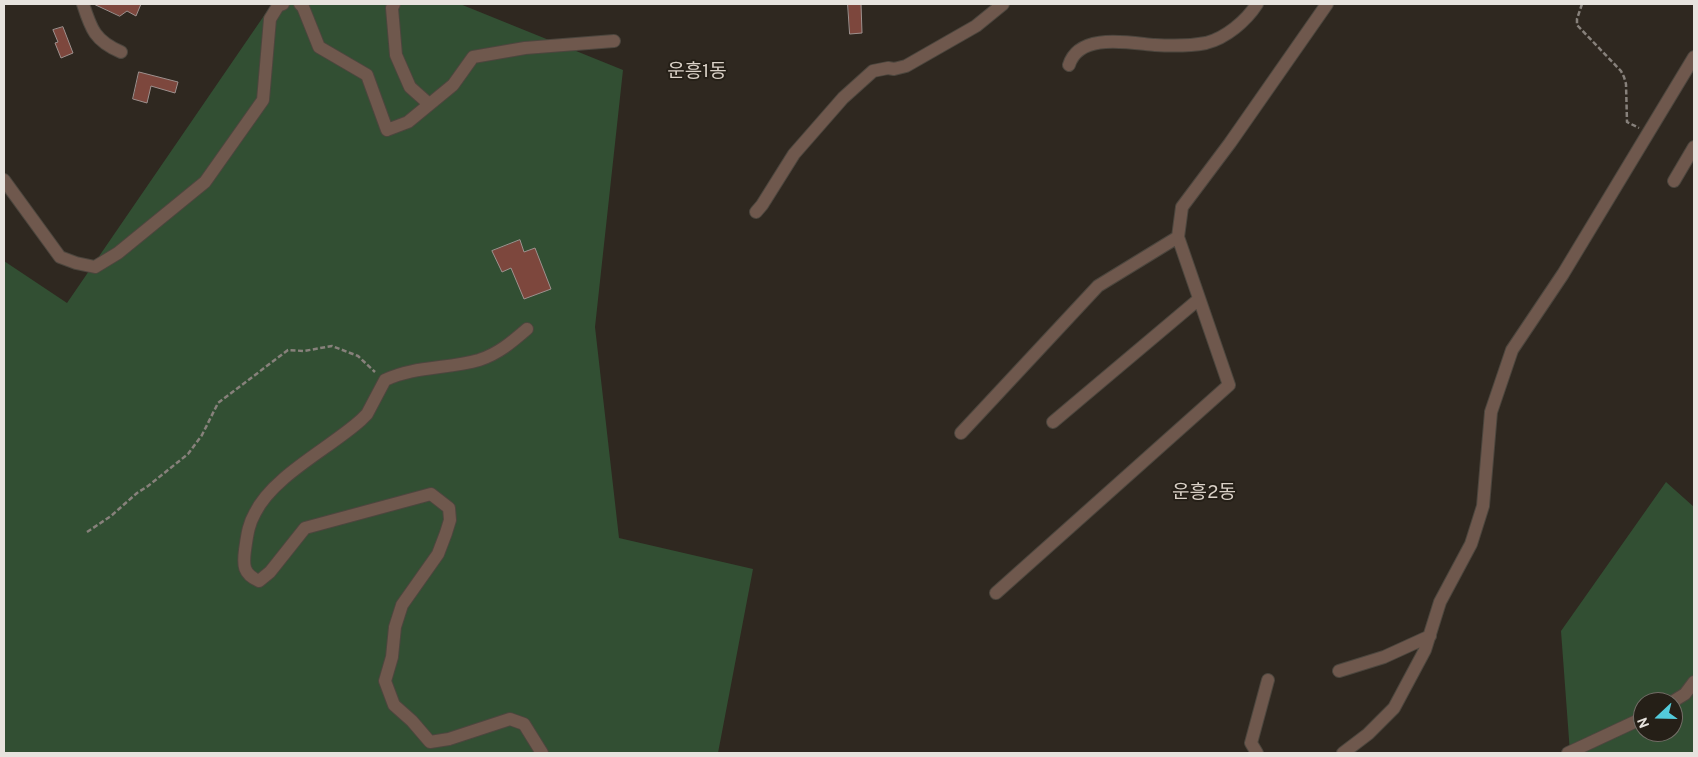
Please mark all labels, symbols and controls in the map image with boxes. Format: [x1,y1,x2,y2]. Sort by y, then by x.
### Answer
district label: 운흥1동 [667,62,727,84]
district label: 운흥2동 [1172,483,1236,505]
north arrow [1633,692,1683,742]
text: N [1635,714,1654,730]

